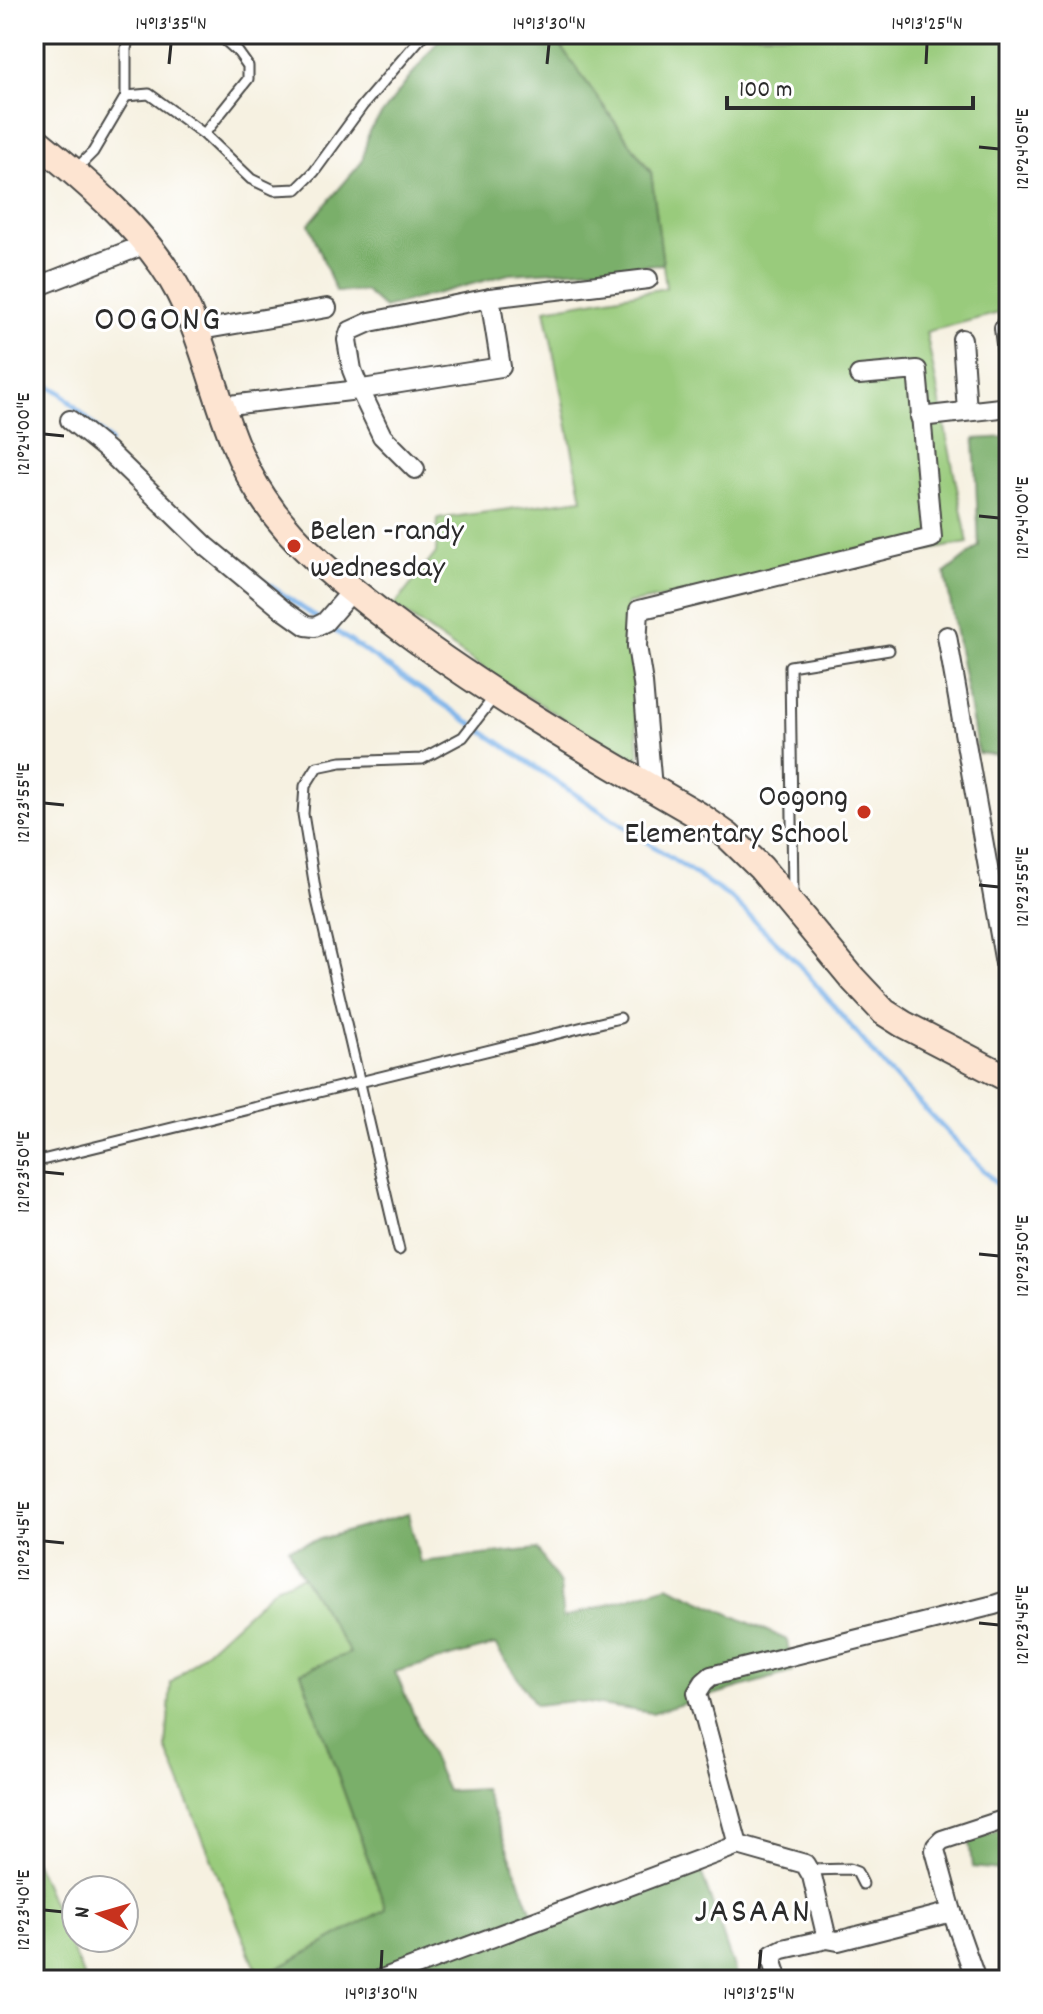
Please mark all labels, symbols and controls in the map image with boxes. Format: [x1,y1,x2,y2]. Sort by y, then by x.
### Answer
text: 14°13'35"N [135,11,207,39]
text: 14°13'30"N [512,11,586,39]
text: 14°13'25"N [891,11,963,39]
scale bar [727,60,973,110]
text: 100 m [739,74,792,108]
text: 121°24'05"E [1010,108,1038,190]
district label: OOGONG [94,296,222,348]
text: 121°24'00"E [11,393,39,475]
text: 121°24'00"E [1010,477,1038,559]
place label: Belen -randy wednesday [310,510,465,593]
marker: Belen -randy wednesday [285,537,303,555]
text: 121°23'55"E [11,763,39,843]
place label: Oogong Elementary School [624,776,848,859]
marker: Oogong Elementary School [855,803,873,821]
text: 121°23'55"E [1010,847,1038,927]
text: 121°23'50"E [11,1131,39,1213]
text: 121°23'50"E [1010,1215,1038,1297]
text: 121°23'45"E [11,1501,39,1581]
text: 121°23'45"E [1010,1585,1038,1665]
text: 121°23'40"E [11,1870,39,1950]
north arrow [60,1874,140,1954]
district label: JASAAN [694,1888,812,1940]
text: N [68,1906,99,1919]
text: 14°13'30"N [344,1981,418,2009]
text: 14°13'25"N [723,1981,795,2009]

